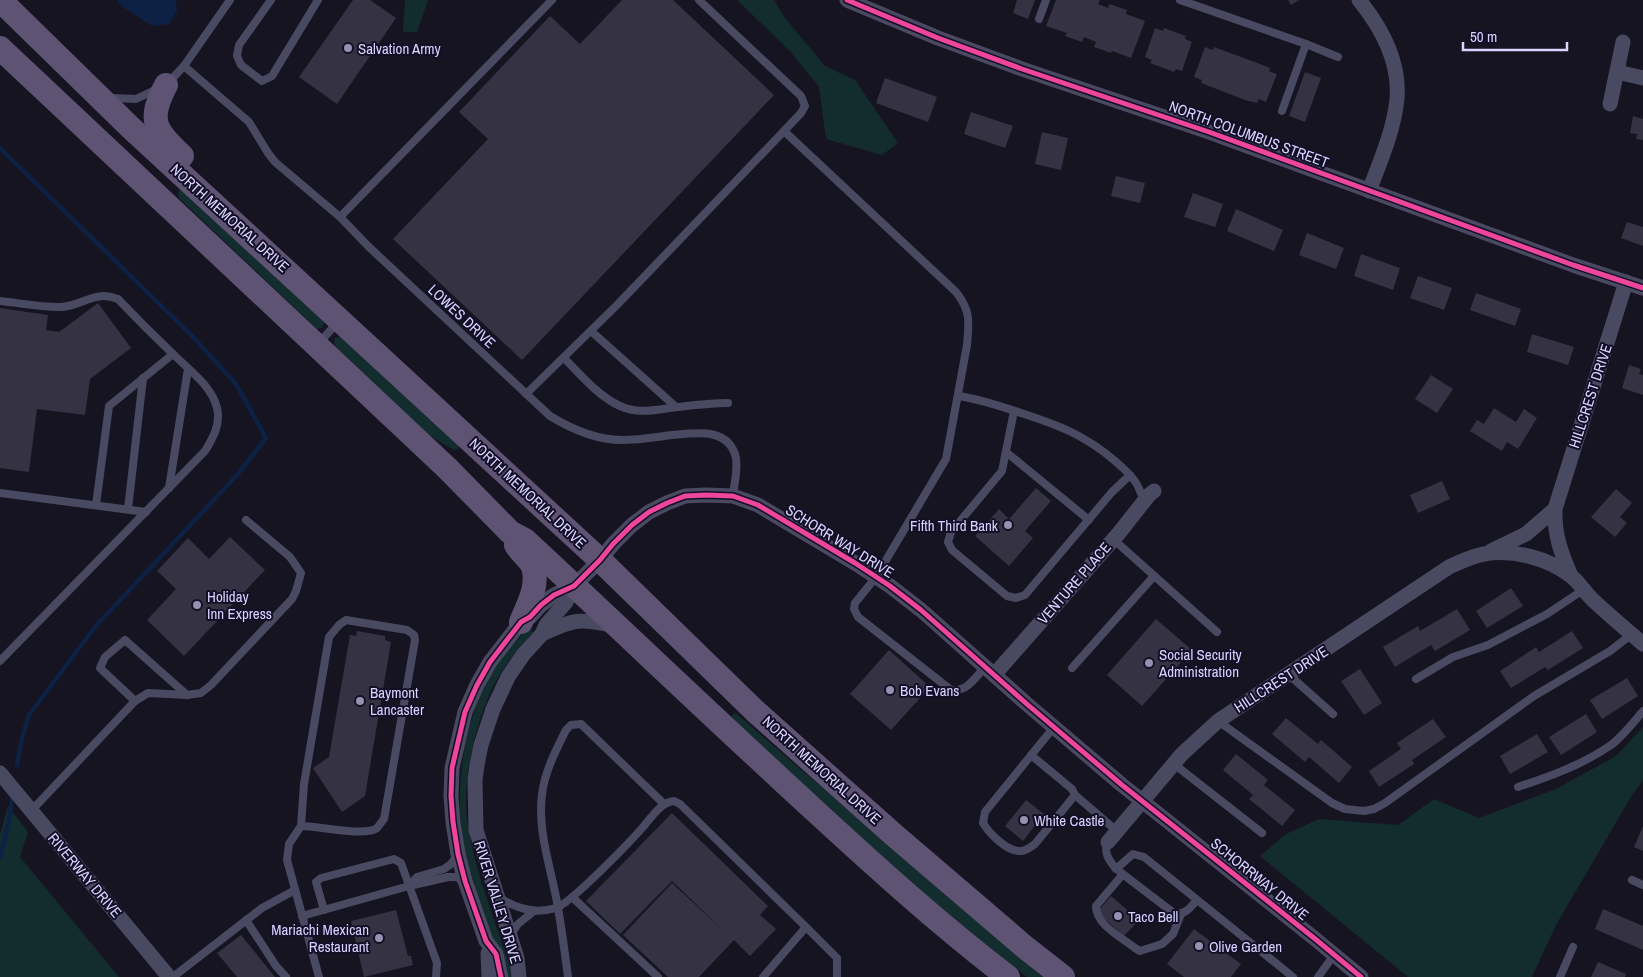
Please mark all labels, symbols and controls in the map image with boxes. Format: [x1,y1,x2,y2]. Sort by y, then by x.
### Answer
scale bar [1463,20,1567,52]
text: 50 m [1470,26,1497,47]
place label: Salvation Army [358,38,442,59]
marker: Salvation Army [342,42,354,54]
street label: NORTH COLUMBUS STREET [1166,95,1332,173]
street label: NORTH MEMORIAL DRIVE [166,159,294,277]
street label: LOWES DRIVE [424,279,500,353]
street label: HILLCREST DRIVE [1563,341,1617,451]
street label: NORTH MEMORIAL DRIVE [465,433,591,553]
street label: SCHORR WAY DRIVE [782,499,898,583]
place label: Fifth Third Bank [910,515,999,536]
marker: Fifth Third Bank [1002,519,1014,531]
street label: VENTURE PLACE [1032,537,1116,629]
place label: Holiday Inn Express [207,586,272,624]
marker: Holiday Inn Express [191,599,203,611]
street label: HILLCREST DRIVE [1230,641,1332,717]
place label: Social Security Administration [1158,644,1243,682]
marker: Social Security Administration [1143,657,1155,669]
place label: Bob Evans [900,680,960,701]
place label: Baymont Lancaster [370,682,424,720]
marker: Bob Evans [884,684,896,696]
marker: Baymont Lancaster [354,695,366,707]
street label: NORTH MEMORIAL DRIVE [758,711,886,829]
place label: White Castle [1034,810,1105,831]
marker: White Castle [1018,814,1030,826]
street label: RIVERWAY DRIVE [43,828,127,922]
street label: SCHORRWAY DRIVE [1207,833,1313,925]
street label: RIVER VALLEY DRIVE [469,838,527,966]
place label: Taco Bell [1128,906,1178,927]
marker: Taco Bell [1112,910,1124,922]
place label: Mariachi Mexican Restaurant [271,919,370,957]
marker: Mariachi Mexican Restaurant [373,932,385,944]
place label: Olive Garden [1209,936,1282,957]
marker: Olive Garden [1193,940,1205,952]

